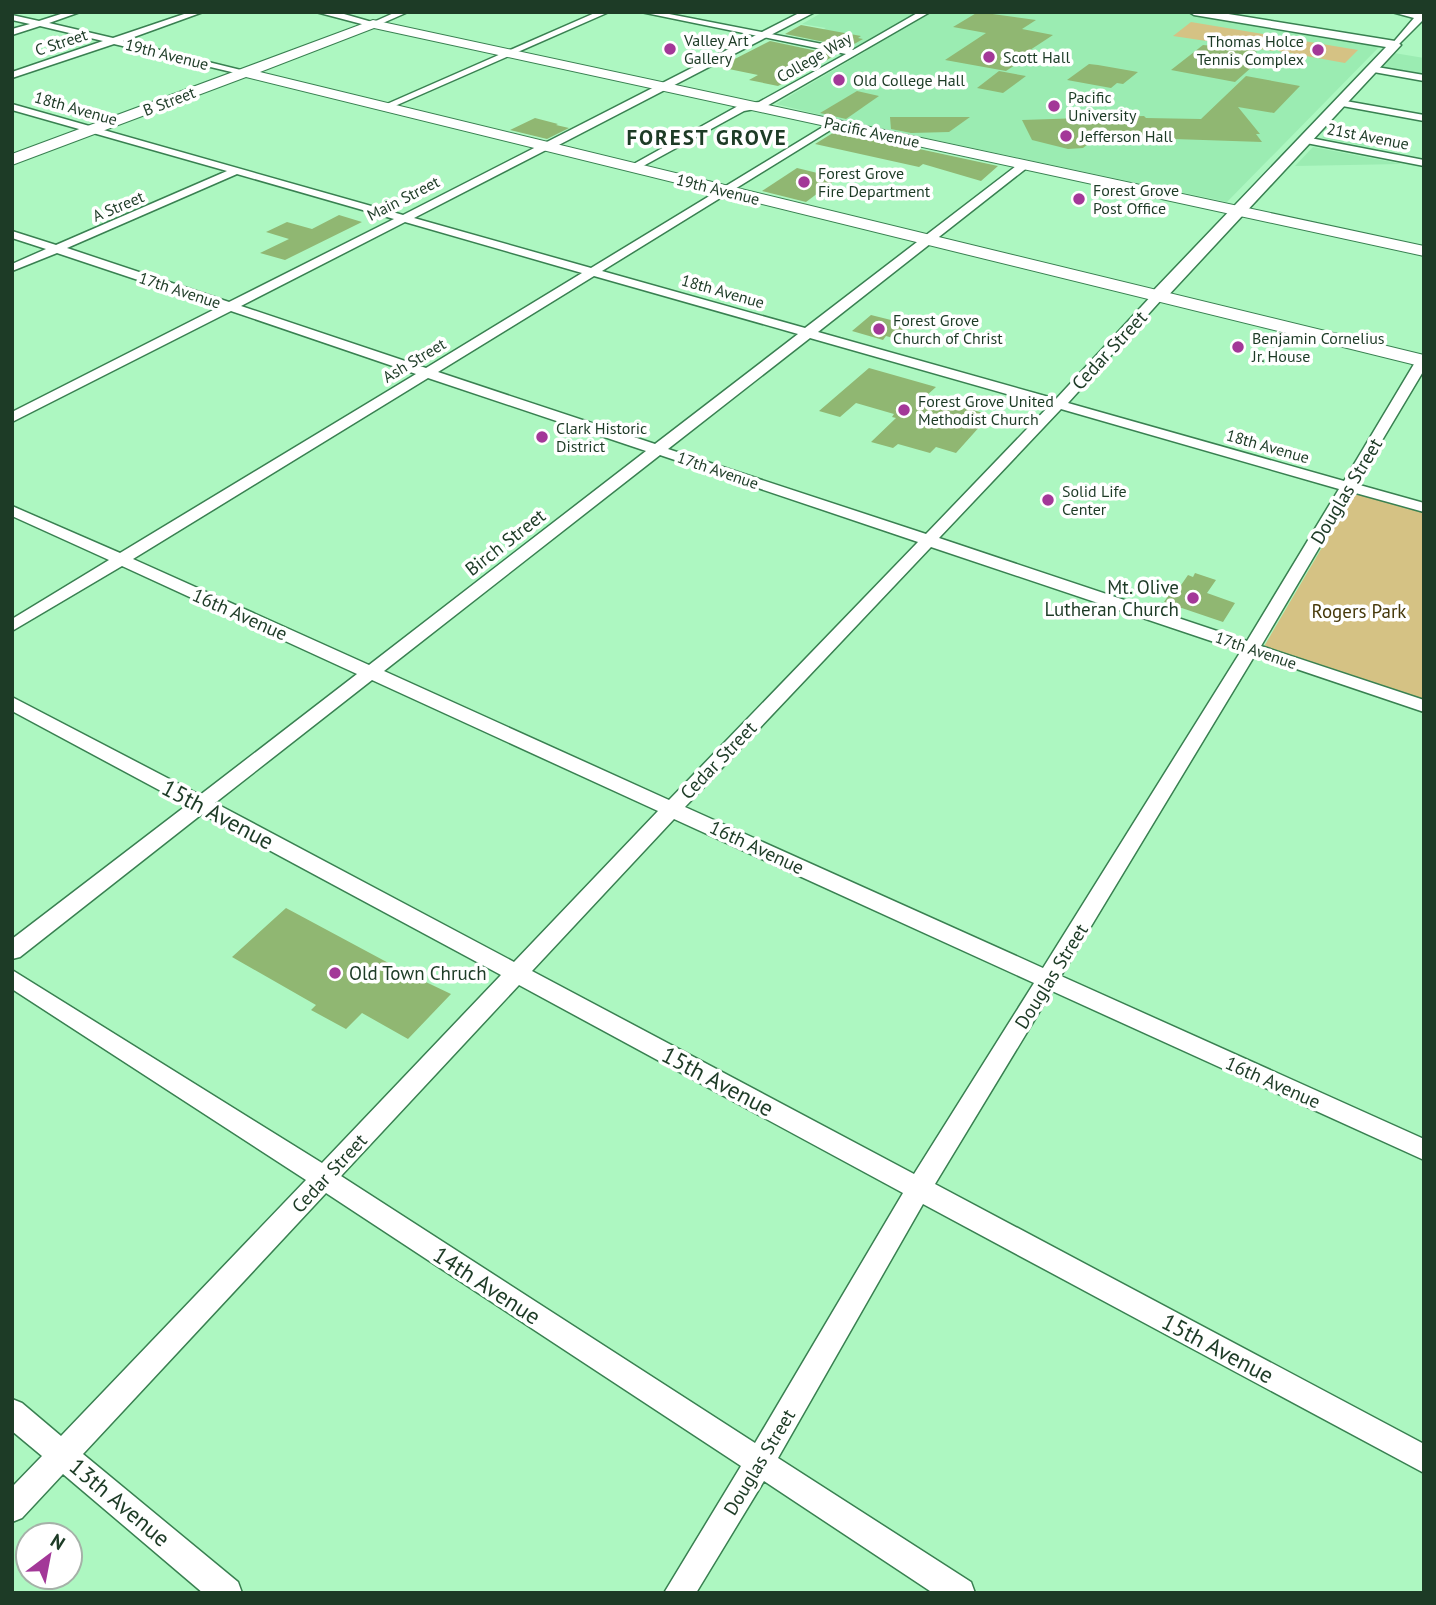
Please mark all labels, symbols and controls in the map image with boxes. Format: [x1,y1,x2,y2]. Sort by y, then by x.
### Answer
street label: C Street [32,24,90,60]
street label: College Way [773,27,855,86]
place label: Valley Art Gallery [683,30,749,68]
place label: Thomas Holce Tennis Complex [1197,31,1304,69]
street label: 19th Avenue [123,34,211,74]
marker: Valley Art Gallery [662,41,678,57]
marker: Thomas Holce Tennis Complex [1310,42,1326,58]
place label: Scott Hall [1003,47,1070,67]
marker: Scott Hall [981,49,997,65]
place label: Old College Hall [853,70,965,90]
marker: Old College Hall [831,72,847,88]
street label: B Street [140,82,199,120]
street label: 18th Avenue [32,87,120,129]
place label: Pacific University [1068,87,1137,125]
marker: Pacific University [1046,98,1062,114]
street label: Pacific Avenue [822,112,922,152]
street label: 21st Avenue [1325,118,1411,154]
district label: FOREST GROVE [626,124,788,151]
place label: Jefferson Hall [1079,126,1173,146]
marker: Jefferson Hall [1058,128,1074,144]
place label: Forest Grove Fire Department [818,163,931,201]
street label: 19th Avenue [674,169,762,209]
street label: Main Street [363,171,443,225]
marker: Forest Grove Fire Department [796,174,812,190]
place label: Forest Grove Post Office [1093,180,1179,218]
street label: A Street [89,186,147,226]
marker: Forest Grove Post Office [1071,191,1087,207]
street label: 17th Avenue [137,267,223,313]
street label: 18th Avenue [679,270,767,312]
street label: Cedar Street [1066,305,1152,395]
place label: Forest Grove Church of Christ [893,310,1003,348]
marker: Forest Grove Church of Christ [871,321,887,337]
place label: Benjamin Cornelius Jr. House [1251,328,1385,366]
street label: Ash Street [379,333,450,387]
marker: Benjamin Cornelius Jr. House [1230,339,1246,355]
place label: Forest Grove United Methodist Church [918,391,1054,429]
marker: Forest Grove United Methodist Church [896,402,912,418]
place label: Clark Historic District [556,418,647,456]
street label: 18th Avenue [1224,425,1312,467]
marker: Clark Historic District [534,429,550,445]
street label: Douglas Street [1305,433,1387,548]
street label: 17th Avenue [675,447,761,493]
place label: Solid Life Center [1062,481,1127,519]
marker: Solid Life Center [1040,492,1056,508]
street label: Birch Street [460,503,550,581]
place label: Mt. Olive Lutheran Church [1045,575,1179,621]
street label: 16th Avenue [189,582,291,646]
marker: Mt. Olive Lutheran Church [1185,590,1201,606]
park label: Rogers Park [1312,599,1406,623]
street label: 17th Avenue [1213,627,1299,673]
street label: Cedar Street [675,715,762,804]
street label: 15th Avenue [157,772,279,856]
street label: 16th Avenue [706,815,808,879]
street label: Douglas Street [1009,918,1093,1033]
place label: Old Town Chruch [349,961,487,985]
marker: Old Town Chruch [327,965,343,981]
street label: 15th Avenue [657,1039,779,1123]
street label: 16th Avenue [1222,1050,1324,1114]
street label: Cedar Street [286,1128,372,1218]
street label: 14th Avenue [428,1239,546,1331]
street label: 15th Avenue [1157,1306,1279,1390]
street label: Douglas Street [718,1404,800,1519]
street label: 13th Avenue [64,1451,176,1553]
north arrow [14,1521,84,1591]
text: N [46,1528,70,1555]

